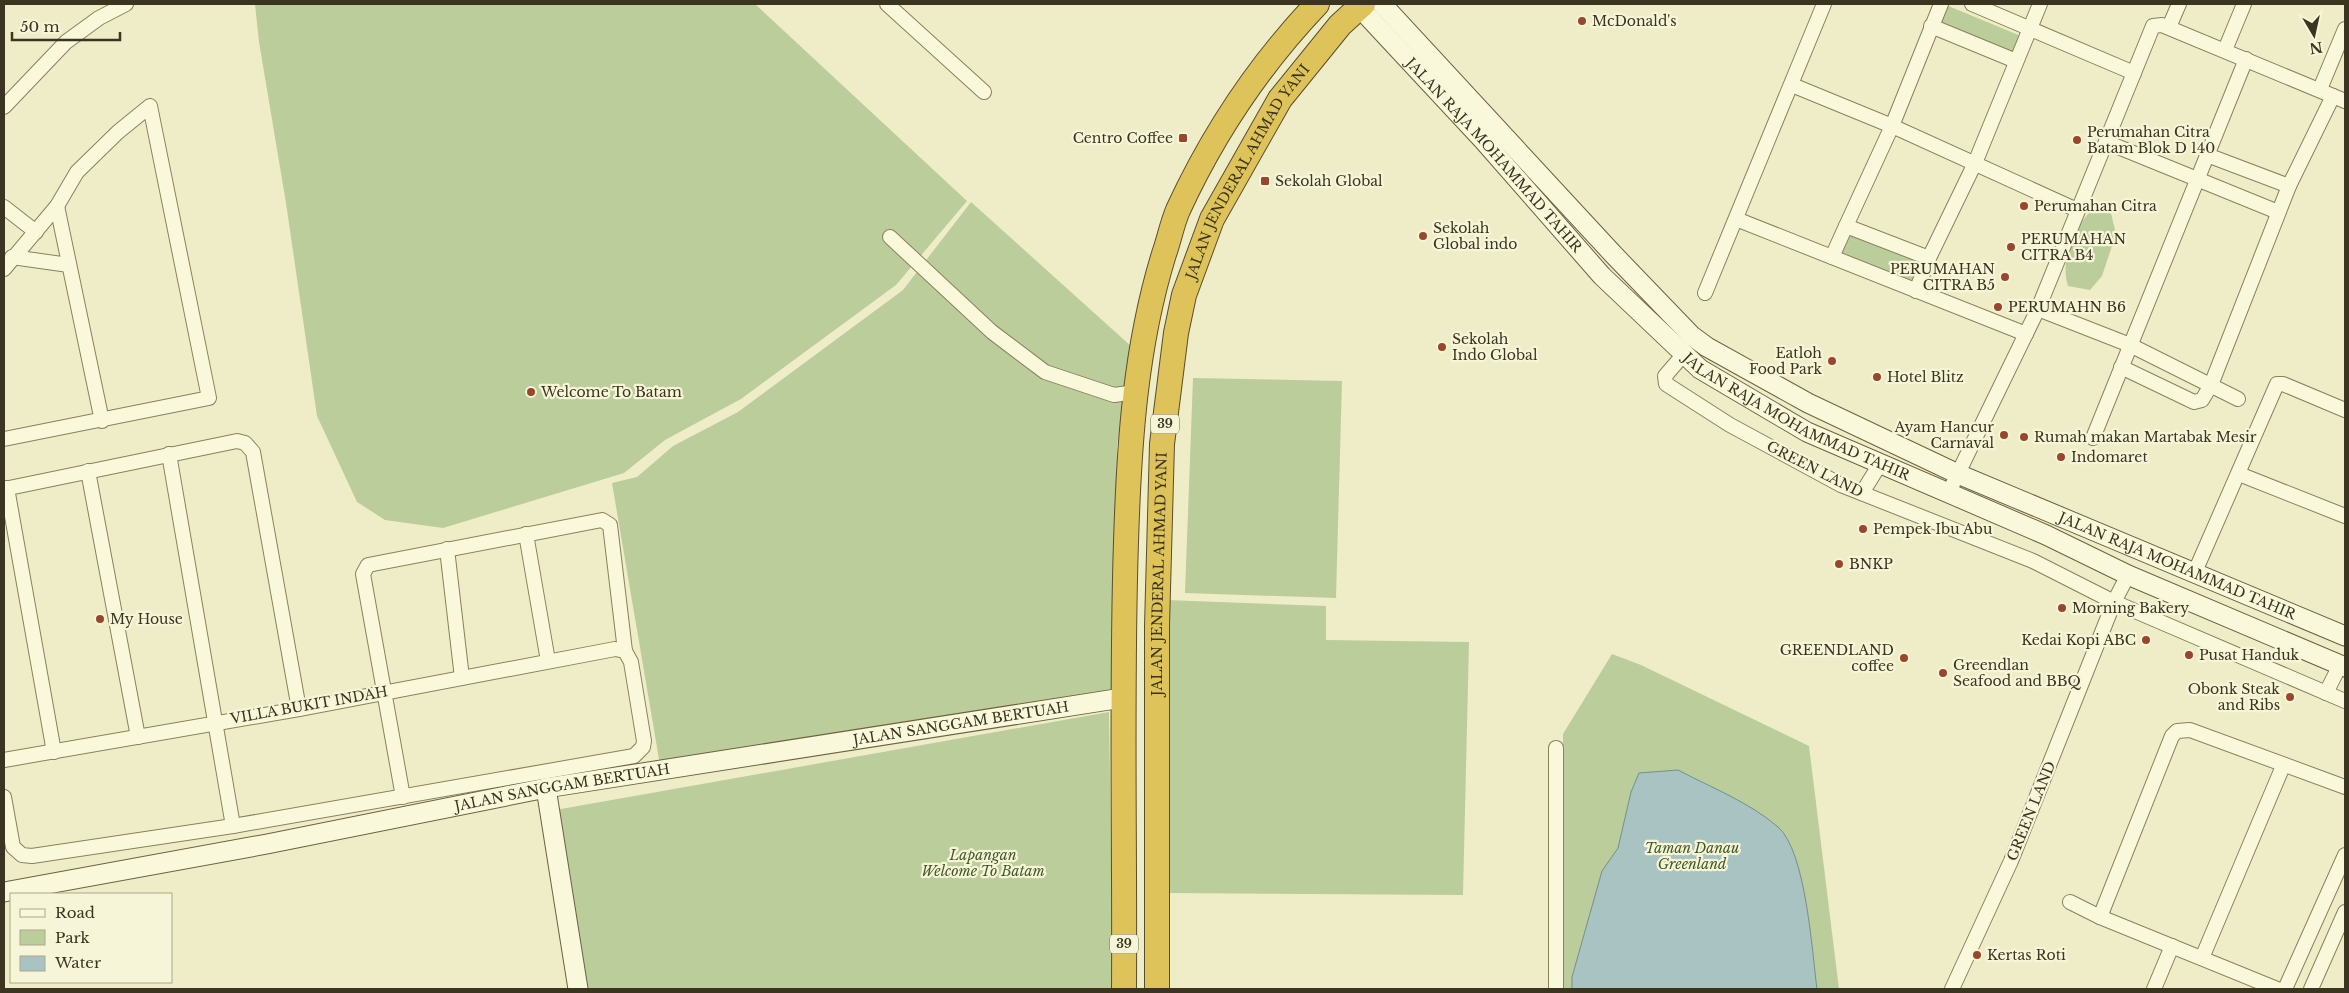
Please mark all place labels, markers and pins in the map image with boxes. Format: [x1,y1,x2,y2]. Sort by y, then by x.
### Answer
place label: McDonald's [1592,12,1677,30]
marker: McDonald's [1576,15,1588,27]
place label: Perumahan Citra Batam Blok D 140 [2087,123,2215,157]
place label: Centro Coffee [1073,129,1173,147]
marker: Centro Coffee [1177,132,1189,144]
marker: Perumahan Citra Batam Blok D 140 [2071,134,2083,146]
place label: Sekolah Global [1275,172,1383,190]
marker: Sekolah Global [1259,175,1271,187]
place label: Perumahan Citra [2034,197,2157,215]
marker: Perumahan Citra [2018,200,2030,212]
place label: Sekolah Global indo [1433,219,1517,253]
marker: Sekolah Global indo [1417,230,1429,242]
place label: PERUMAHAN CITRA B4 [2021,230,2126,264]
marker: PERUMAHAN CITRA B4 [2005,241,2017,253]
place label: PERUMAHAN CITRA B5 [1890,260,1995,294]
marker: PERUMAHAN CITRA B5 [1999,271,2011,283]
place label: PERUMAHN B6 [2008,298,2126,316]
marker: PERUMAHN B6 [1992,301,2004,313]
place label: Sekolah Indo Global [1452,330,1538,364]
marker: Sekolah Indo Global [1436,341,1448,353]
place label: Eatloh Food Park [1749,344,1822,378]
marker: Eatloh Food Park [1826,355,1838,367]
place label: Hotel Blitz [1887,368,1964,386]
marker: Hotel Blitz [1871,371,1883,383]
place label: Welcome To Batam [540,383,682,401]
marker: Welcome To Batam [525,386,537,398]
place label: Ayam Hancur Carnaval [1894,418,1994,452]
place label: Rumah makan Martabak Mesir [2034,428,2257,446]
marker: Ayam Hancur Carnaval [1998,429,2010,441]
marker: Rumah makan Martabak Mesir [2018,431,2030,443]
place label: Indomaret [2071,448,2148,466]
marker: Indomaret [2055,451,2067,463]
place label: Pempek Ibu Abu [1873,520,1993,538]
marker: Pempek Ibu Abu [1857,523,1869,535]
place label: BNKP [1849,555,1893,573]
marker: BNKP [1833,558,1845,570]
place label: Morning Bakery [2072,599,2189,617]
marker: Morning Bakery [2056,602,2068,614]
place label: My House [110,610,183,628]
marker: My House [94,613,106,625]
place label: Kedai Kopi ABC [2021,631,2136,649]
marker: Kedai Kopi ABC [2140,634,2152,646]
place label: GREENDLAND coffee [1780,641,1894,675]
place label: Pusat Handuk [2199,646,2300,664]
marker: Pusat Handuk [2183,649,2195,661]
marker: GREENDLAND coffee [1898,652,1910,664]
place label: Greendlan Seafood and BBQ [1953,656,2081,690]
marker: Greendlan Seafood and BBQ [1937,667,1949,679]
place label: Obonk Steak and Ribs [2188,680,2280,714]
marker: Obonk Steak and Ribs [2284,691,2296,703]
place label: Kertas Roti [1987,946,2066,964]
marker: Kertas Roti [1971,949,1983,961]

